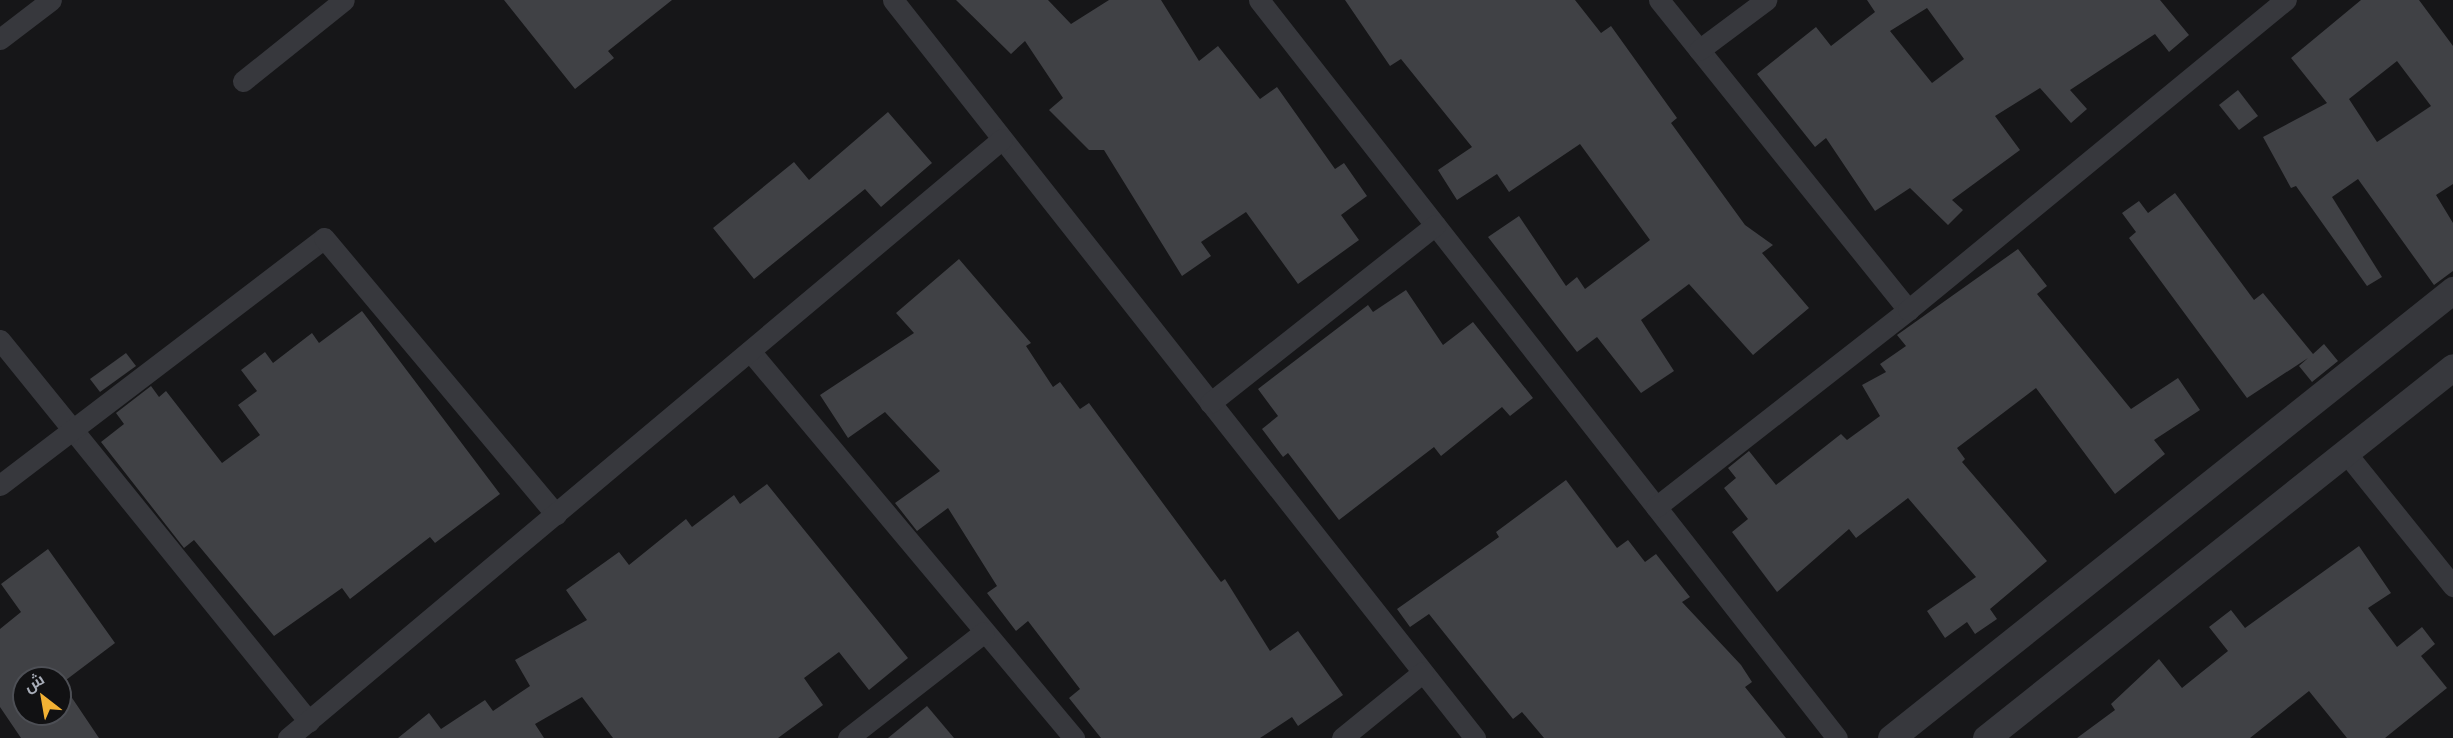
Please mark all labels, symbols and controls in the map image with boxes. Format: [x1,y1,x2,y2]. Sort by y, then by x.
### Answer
north arrow [12,666,72,726]
text: ش [20,669,47,695]

